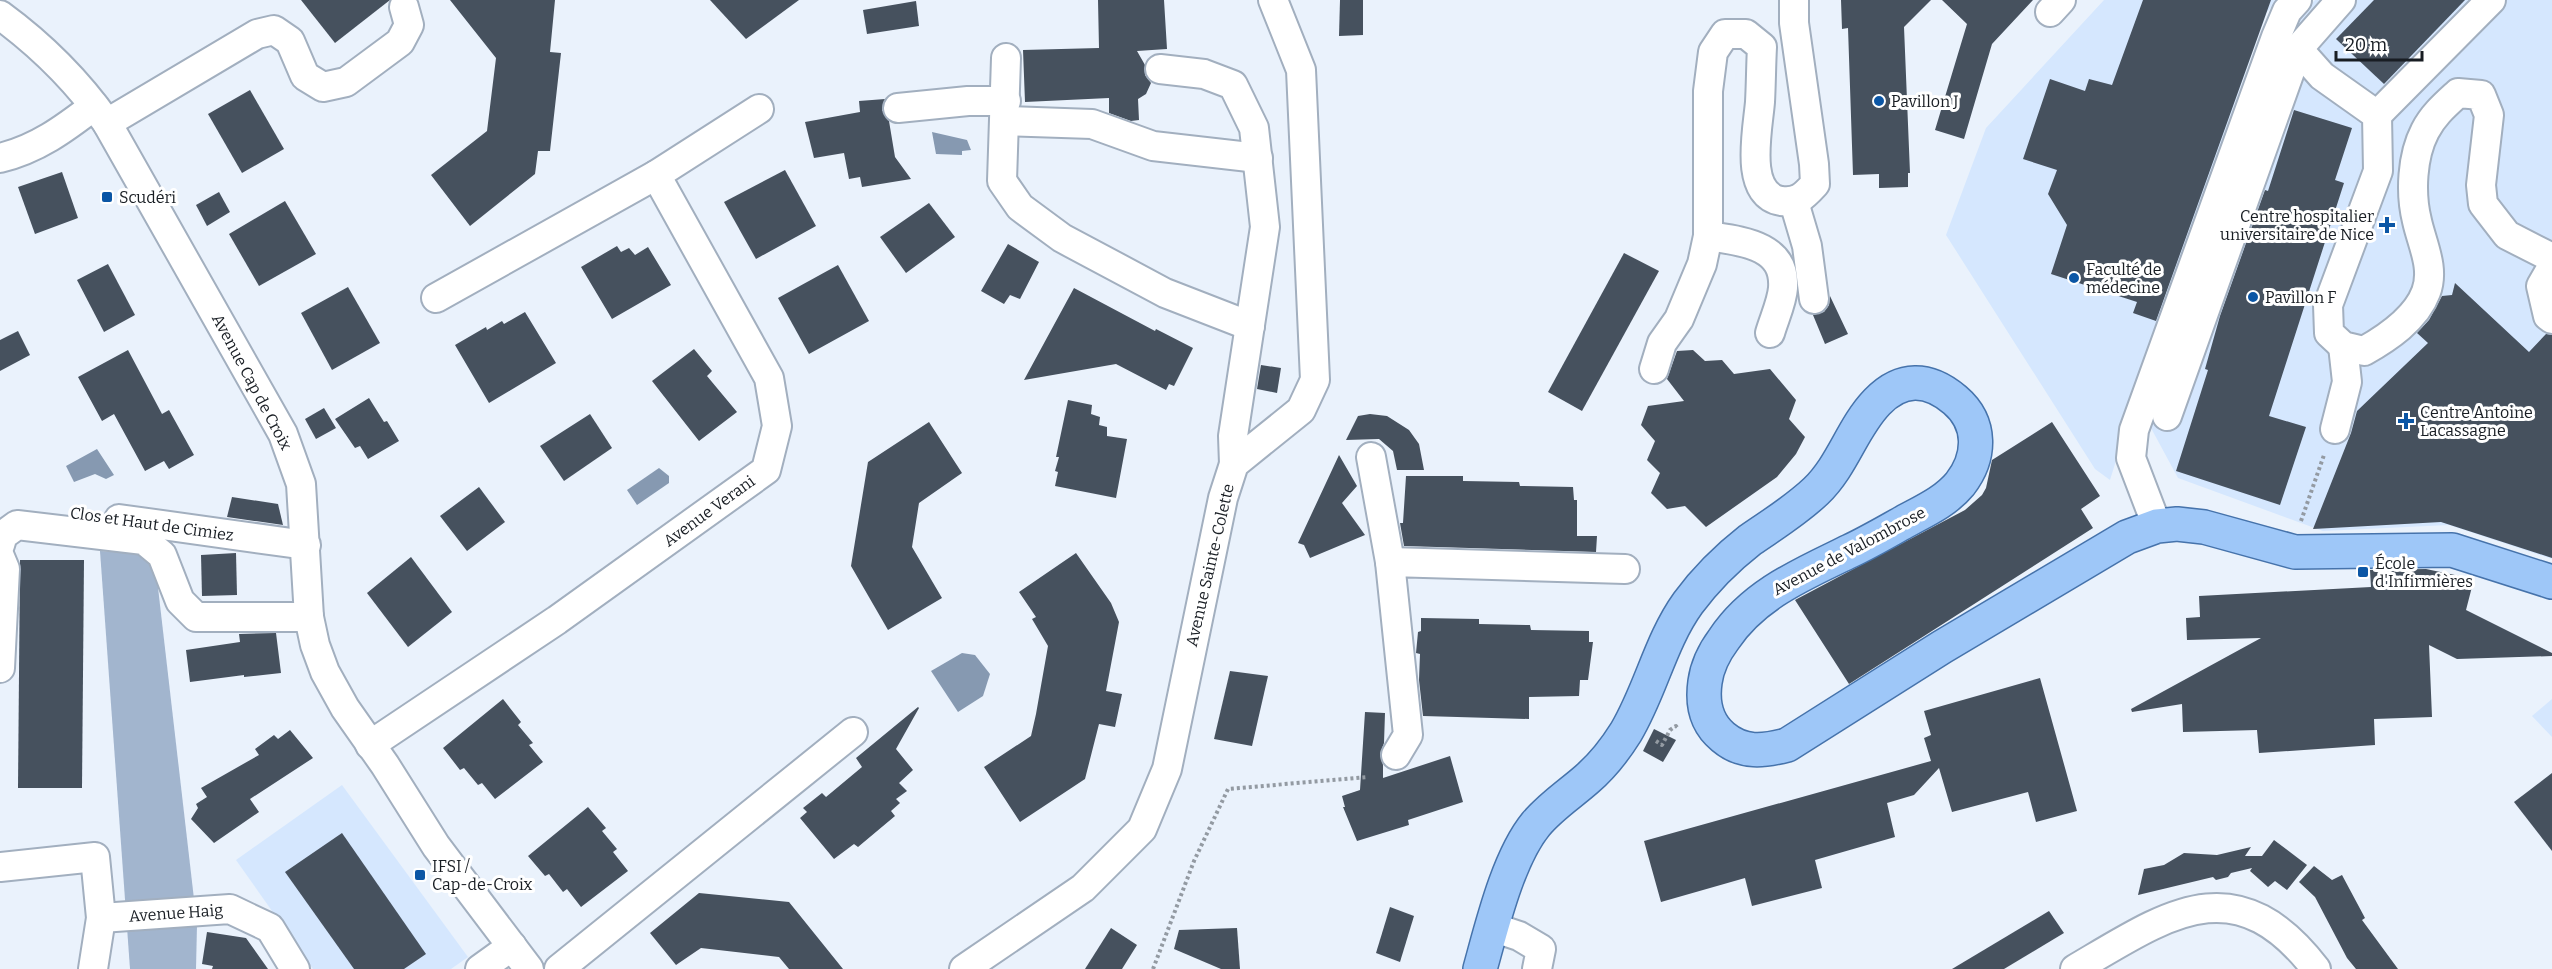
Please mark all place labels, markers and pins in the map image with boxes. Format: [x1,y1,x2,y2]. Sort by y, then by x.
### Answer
place label: Pavillon J [1891,92,1959,111]
marker: Pavillon J [1872,94,1886,108]
place label: Scudéri [119,188,176,207]
marker: Scudéri [100,190,114,204]
place label: Centre hospitalier universitaire de Nice [2220,207,2374,244]
marker: Centre hospitalier universitaire de Nice [2378,216,2396,234]
place label: Faculté de médecine [2086,260,2162,297]
marker: Faculté de médecine [2067,271,2081,285]
place label: Pavillon F [2265,288,2336,307]
marker: Pavillon F [2246,290,2260,304]
place label: Centre Antoine Lacassagne [2420,403,2533,440]
marker: Centre Antoine Lacassagne [2397,412,2415,430]
place label: École d'Infirmières [2375,553,2473,591]
marker: École d'Infirmières [2356,565,2370,579]
place label: IFSI / Cap-de-Croix [432,857,532,894]
marker: IFSI / Cap-de-Croix [413,868,427,882]

